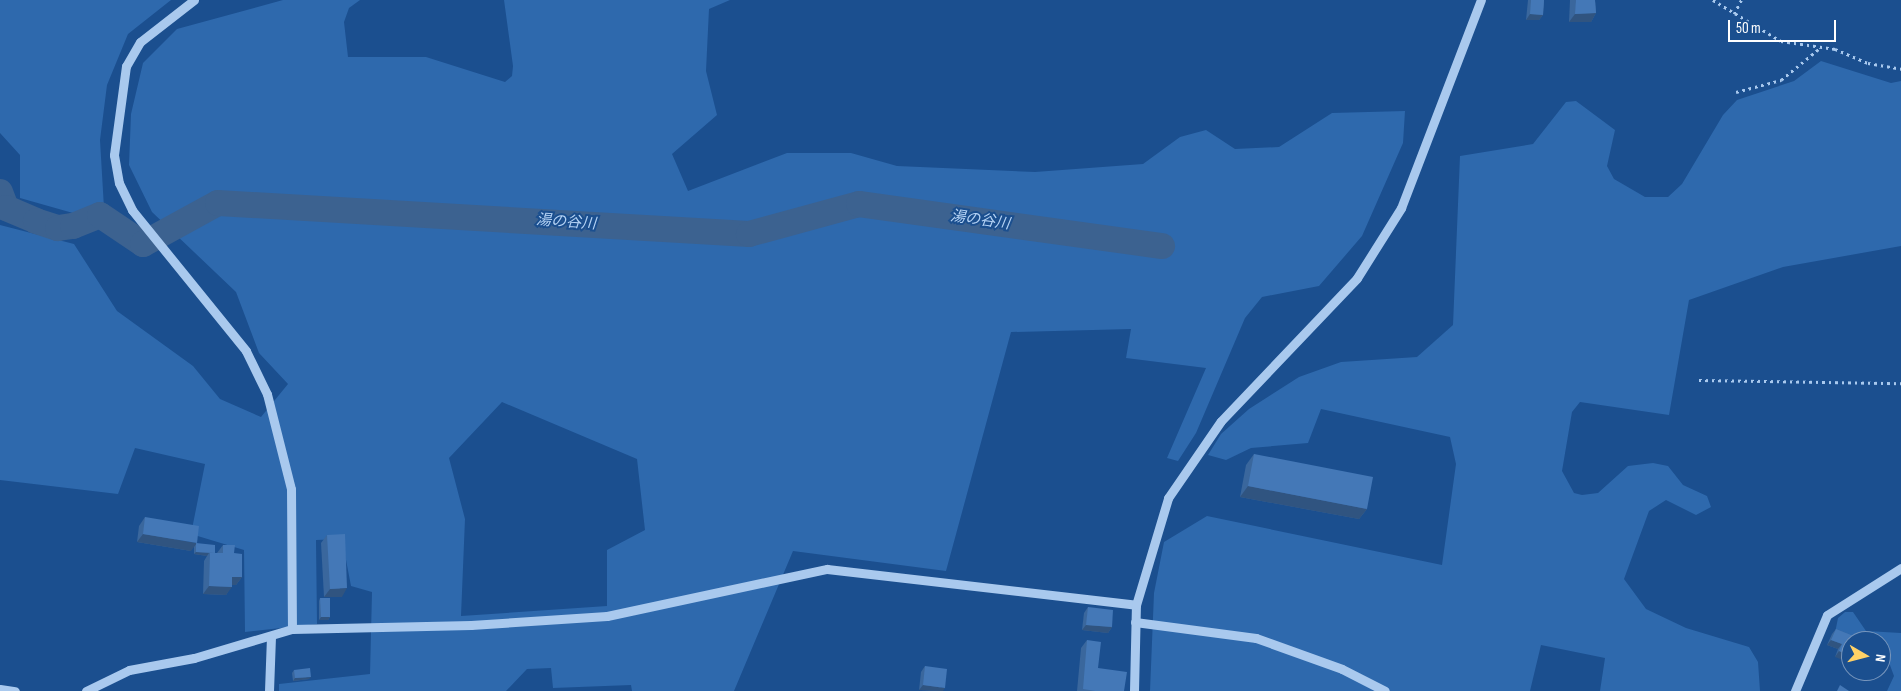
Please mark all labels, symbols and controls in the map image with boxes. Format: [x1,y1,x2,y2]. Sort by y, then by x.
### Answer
scale bar [1731,10,1838,42]
text: 50 m [1736,19,1761,38]
water label: 湯の谷川 [949,207,1011,233]
water label: 湯の谷川 [535,211,597,233]
north arrow [1841,631,1891,681]
text: N [1871,653,1889,663]

